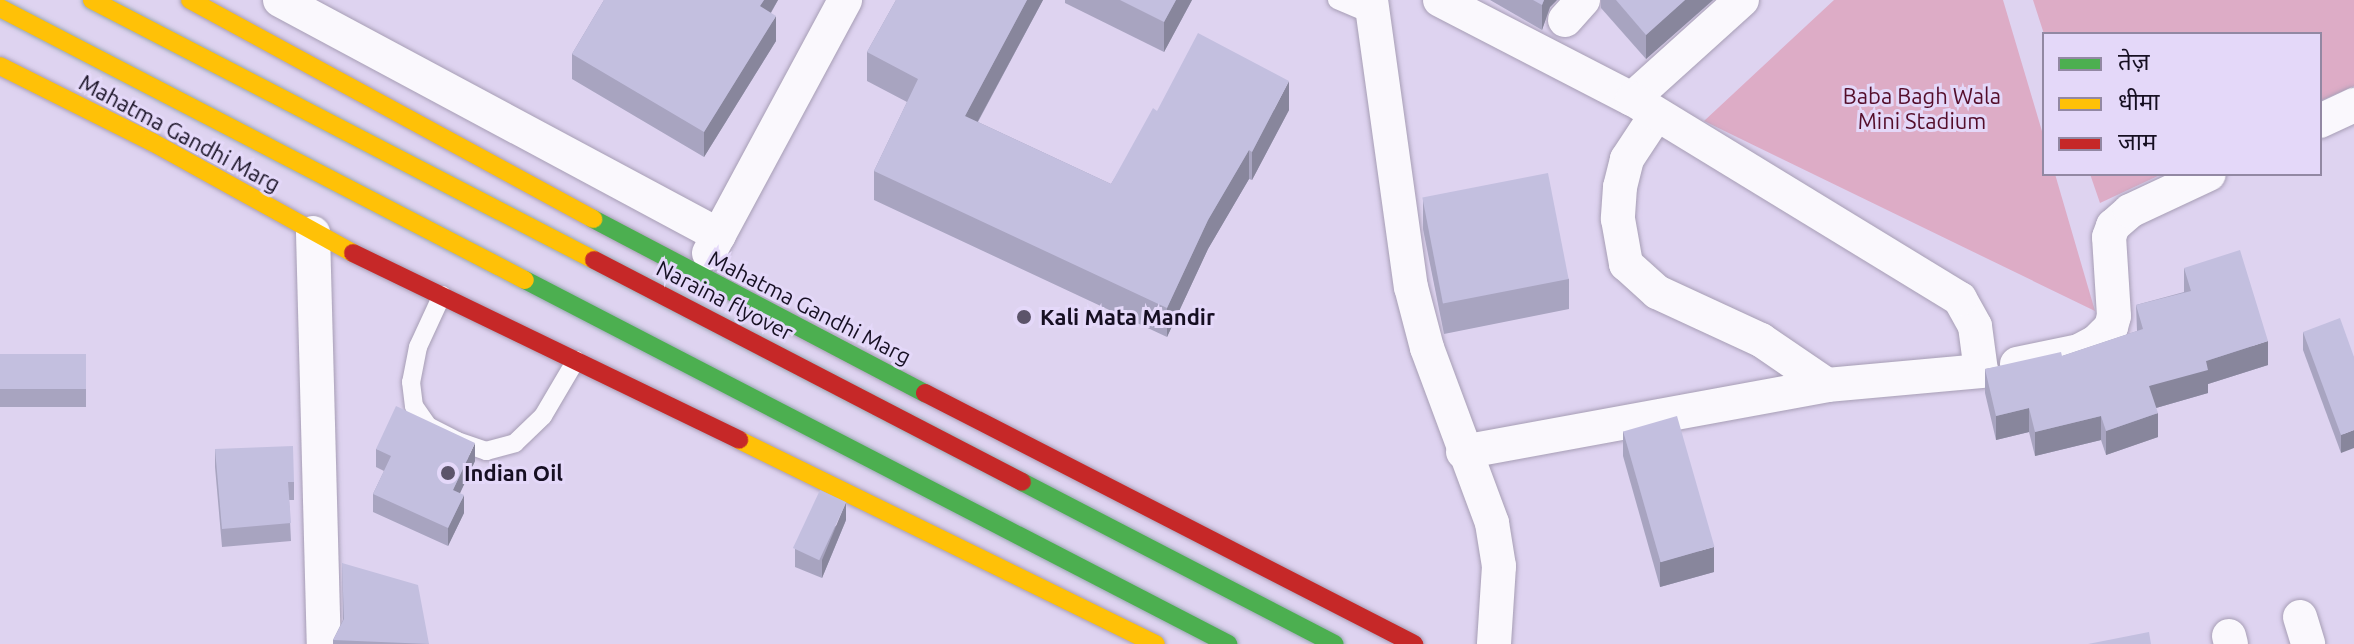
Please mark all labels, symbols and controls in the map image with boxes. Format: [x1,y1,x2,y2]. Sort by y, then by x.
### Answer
legend [2042,32,2322,176]
text: तेज़ [2118,48,2150,75]
street label: Mahatma Gandhi Marg [75,69,285,197]
park label: Baba Bagh Wala Mini Stadium [1843,82,2001,134]
text: धीमा [2118,88,2160,115]
text: जाम [2118,128,2156,155]
street label: Mahatma Gandhi Marg [704,244,916,370]
street label: Naraina flyover [652,254,798,346]
place label: Kali Mata Mandir [1040,304,1215,330]
marker: Kali Mata Mandir [1015,308,1033,326]
place label: Indian Oil [464,460,563,486]
marker: Indian Oil [439,464,457,482]

